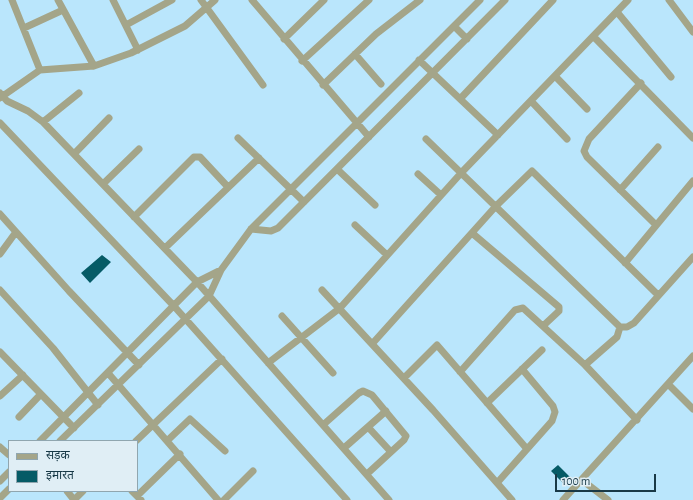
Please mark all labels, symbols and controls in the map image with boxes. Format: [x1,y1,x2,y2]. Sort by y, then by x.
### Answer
legend [8,440,138,492]
text: सड़क [46,449,70,461]
scale bar [557,466,658,492]
text: इमारत [46,469,74,481]
text: 100 m [562,475,590,487]

